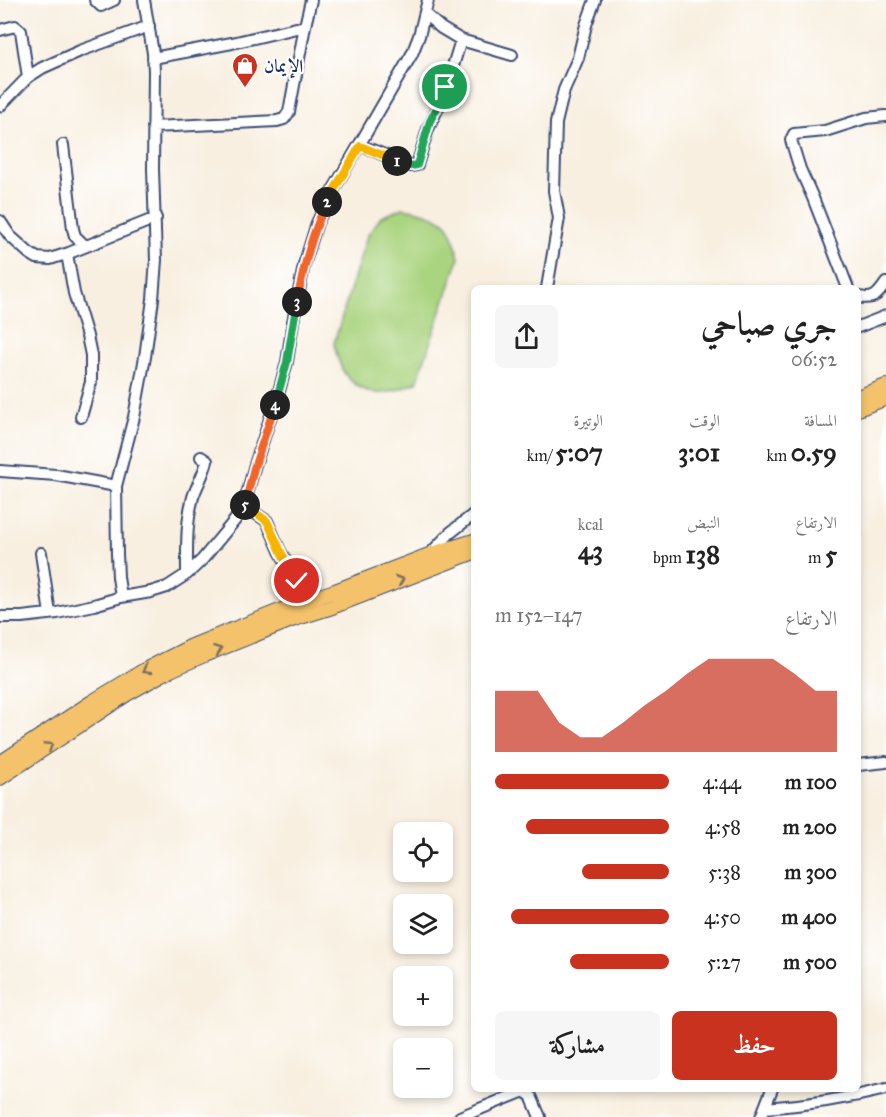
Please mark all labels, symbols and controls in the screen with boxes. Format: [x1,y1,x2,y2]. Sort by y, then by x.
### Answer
shop icon: الإيمان [230,51,260,89]
place label: الإيمان [264,55,303,79]
pin [419,61,470,112]
icon: arrive [428,70,461,103]
pin: 1 [382,146,412,176]
text: 1 [394,151,400,170]
pin: 2 [312,187,342,217]
text: 2 [323,192,331,211]
pin: 3 [282,287,312,317]
text: 3 [294,292,300,311]
text: جري صباحي [701,304,837,344]
button: share [495,305,558,368]
text: 06:52 [791,347,837,371]
pin: 4 [260,390,290,420]
text: 4 [271,395,279,414]
text: الوتيرة [573,411,603,430]
text: الوقت [689,411,720,430]
text: المسافة [804,411,837,430]
text: 5:07 [555,436,603,468]
text: 3:01 [678,436,720,468]
text: 0.59 [791,436,837,468]
text: /km [527,446,555,465]
text: km [766,446,791,465]
pin: 5 [230,490,260,520]
text: 5 [241,495,249,514]
text: النبض [687,513,720,532]
text: الارتفاع [795,513,837,532]
text: kcal [578,515,603,534]
text: 43 [578,534,603,566]
text: 138 [686,538,720,570]
text: 5 [825,538,837,570]
text: bpm [653,548,686,567]
text: m [808,548,825,567]
pin [271,555,322,606]
icon: check [280,564,313,597]
one-way arrow [394,575,405,587]
text: 147–152 m [495,603,582,627]
text: الارتفاع [785,606,837,630]
one-way arrow [212,644,223,657]
one-way arrow [142,662,152,674]
one-way arrow [42,742,53,753]
text: 4:44 [703,770,741,794]
text: 100 m [785,770,837,794]
text: 4:58 [705,815,741,839]
text: 200 m [783,815,837,839]
map controls [393,822,453,1098]
button: locate [393,822,453,882]
text: 5:38 [708,860,741,884]
text: 300 m [785,860,837,884]
button: layers [393,894,453,954]
text: 4:50 [704,905,741,929]
text: 400 m [781,905,837,929]
text: 5:27 [707,950,741,974]
text: 500 m [783,950,837,974]
button: + [393,966,453,1026]
button: مشاركة [495,1011,660,1080]
button: حفظ [672,1011,837,1080]
button: − [393,1038,453,1098]

